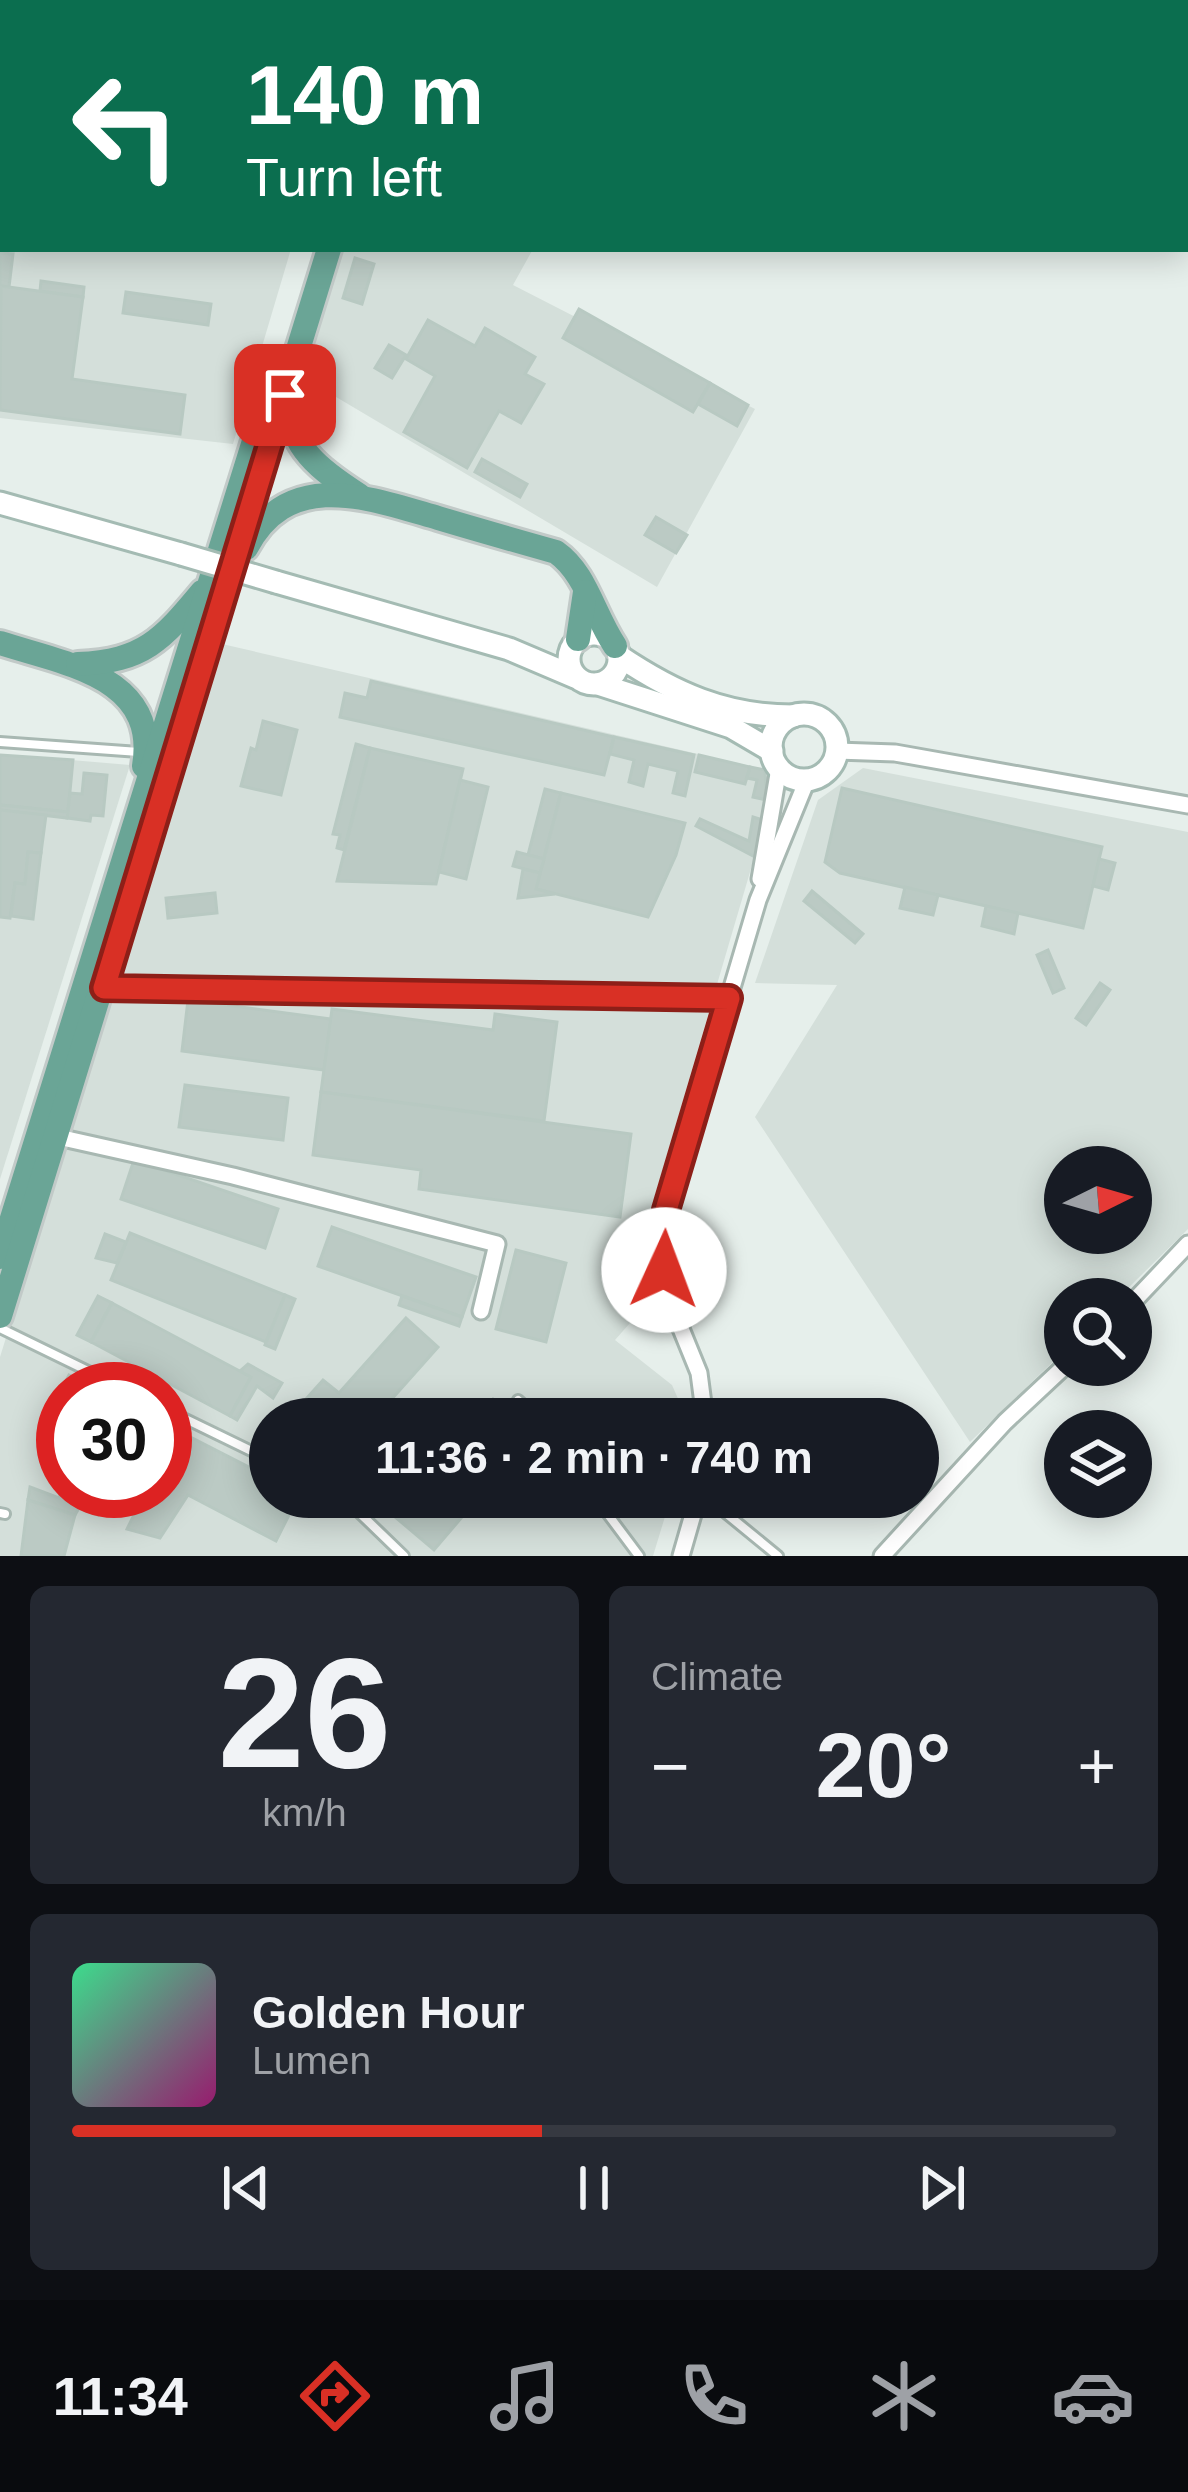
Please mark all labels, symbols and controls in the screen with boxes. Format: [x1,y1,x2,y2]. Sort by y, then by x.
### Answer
icon: left [48,48,204,204]
text: 140 m [246,48,484,142]
text: Turn left [246,147,442,207]
pin [234,344,336,446]
icon: arrive [252,362,318,428]
north arrow [1044,1146,1152,1254]
map controls [1044,1146,1152,1518]
position arrow [601,1207,727,1333]
button: search [1044,1278,1152,1386]
speed limit sign: 30 [36,1362,192,1518]
button: layers [1044,1410,1152,1518]
text: 11:36 · 2 min · 740 m [375,1432,813,1483]
text: 26 [218,1626,391,1800]
text: Climate [651,1655,783,1698]
text: 20° [815,1716,952,1816]
text: − [651,1729,690,1803]
text: + [1077,1729,1116,1803]
text: km/h [262,1791,347,1834]
text: Golden Hour [252,1987,524,2038]
text: Lumen [252,2039,371,2082]
icon: previous [213,2155,279,2221]
icon: pause [561,2155,627,2221]
icon: next [909,2155,975,2221]
icon: directions [293,2354,377,2438]
icon: music [483,2354,567,2438]
icon: phone [672,2354,756,2438]
icon: climate [862,2354,946,2438]
icon: car [1051,2354,1135,2438]
text: 11:34 [53,2366,188,2426]

